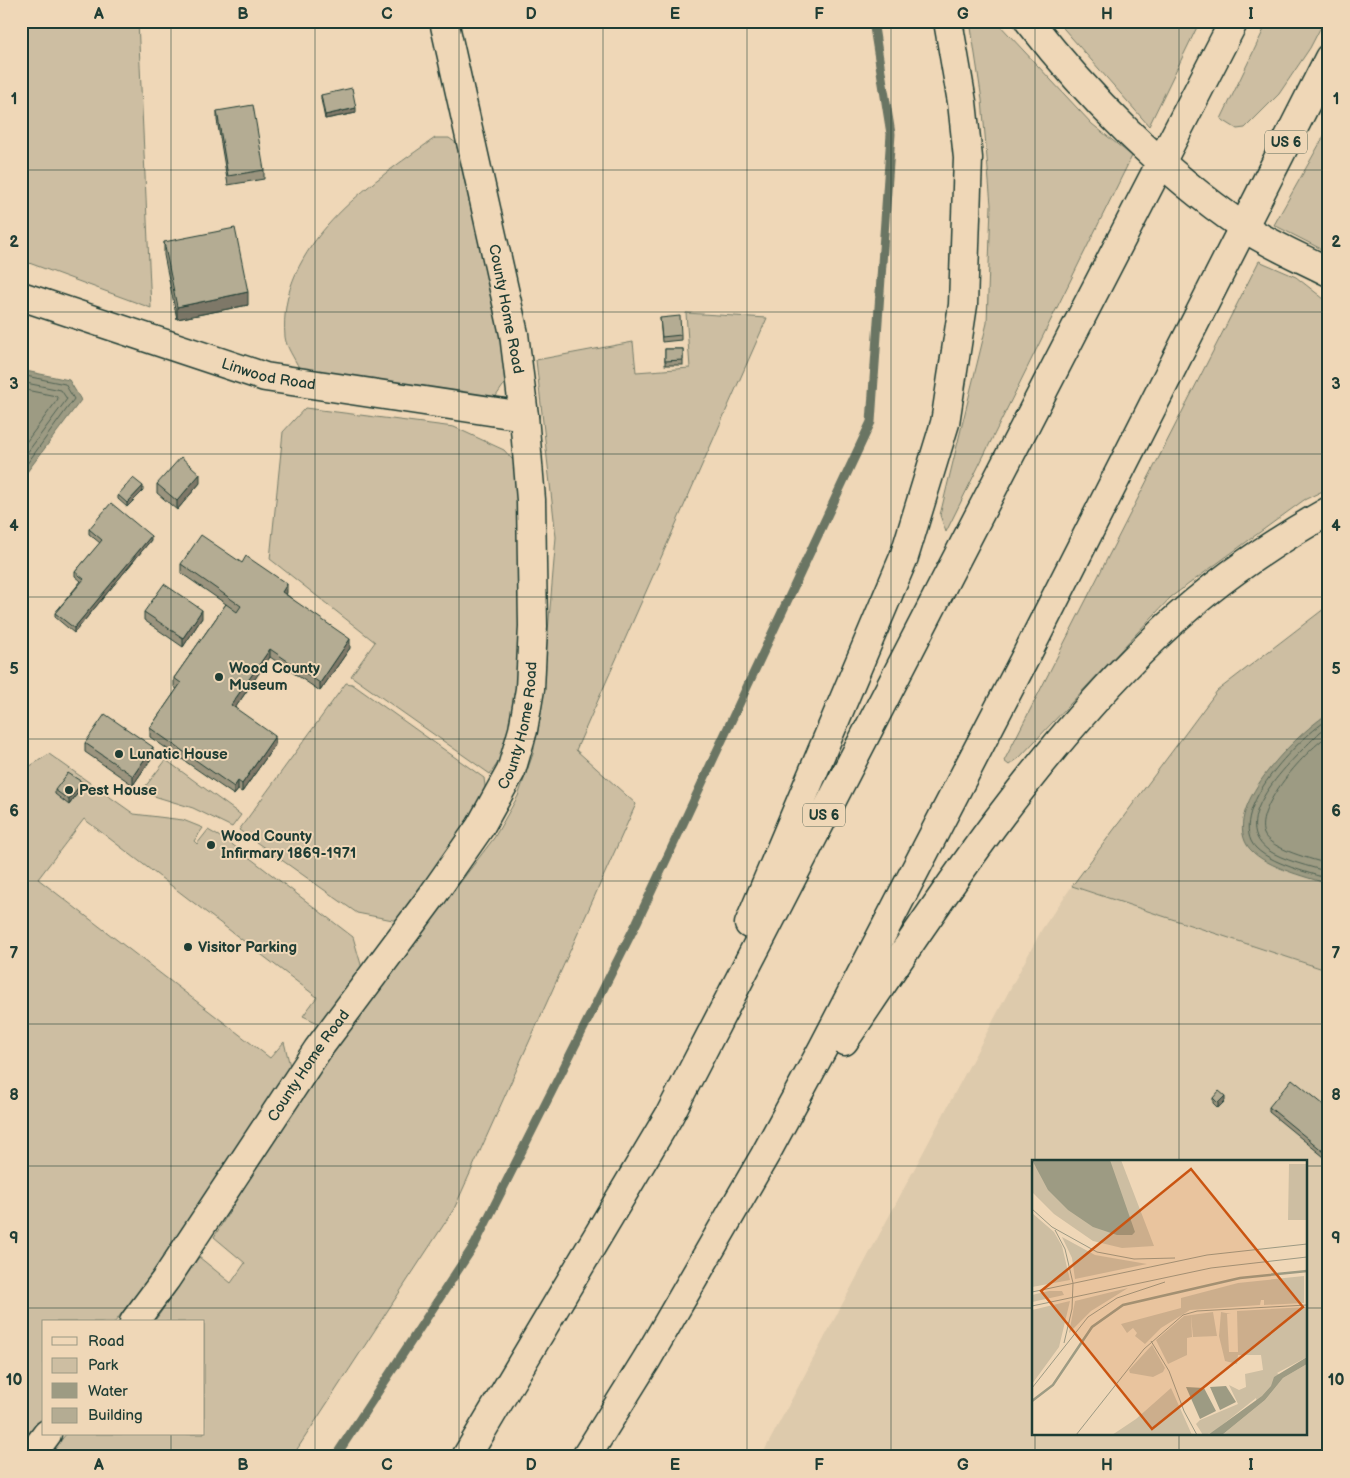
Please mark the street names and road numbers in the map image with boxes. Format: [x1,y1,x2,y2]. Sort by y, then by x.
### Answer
road number: US 6 [1265,130,1307,154]
street label: County Home Road [484,243,528,375]
street label: Linwood Road [219,354,317,394]
street label: County Home Road [493,661,541,793]
road number: US 6 [803,804,845,826]
street label: County Home Road [263,1006,353,1125]

